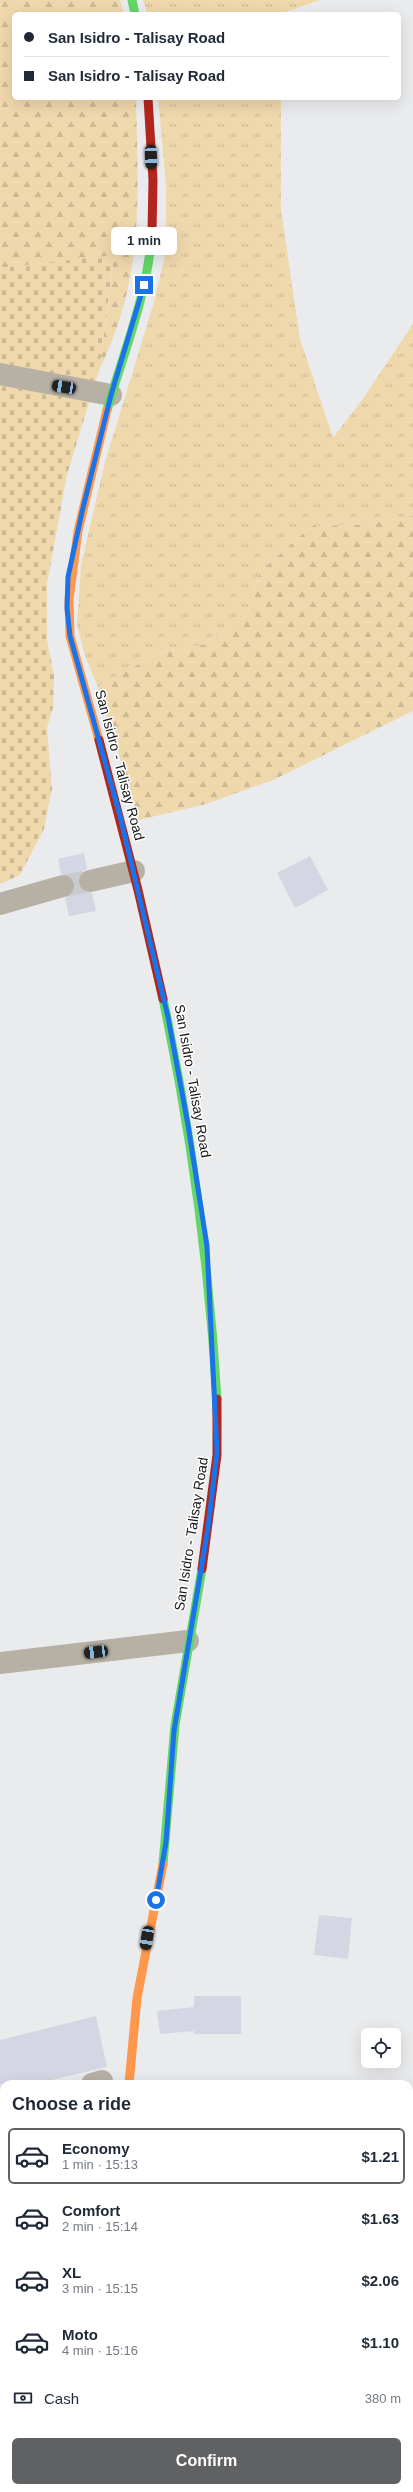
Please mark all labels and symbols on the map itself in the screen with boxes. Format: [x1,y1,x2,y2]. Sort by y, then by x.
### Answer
car [145,145,157,169]
callout: 1 min [111,227,177,255]
route end [135,276,153,294]
car [51,379,77,395]
street label: San Isidro - Talisay Road [92,688,148,842]
street label: San Isidro - Talisay Road [172,1003,214,1159]
street label: San Isidro - Talisay Road [171,1456,211,1612]
car [83,1645,109,1659]
route start [147,1891,165,1909]
car [139,1925,155,1951]

